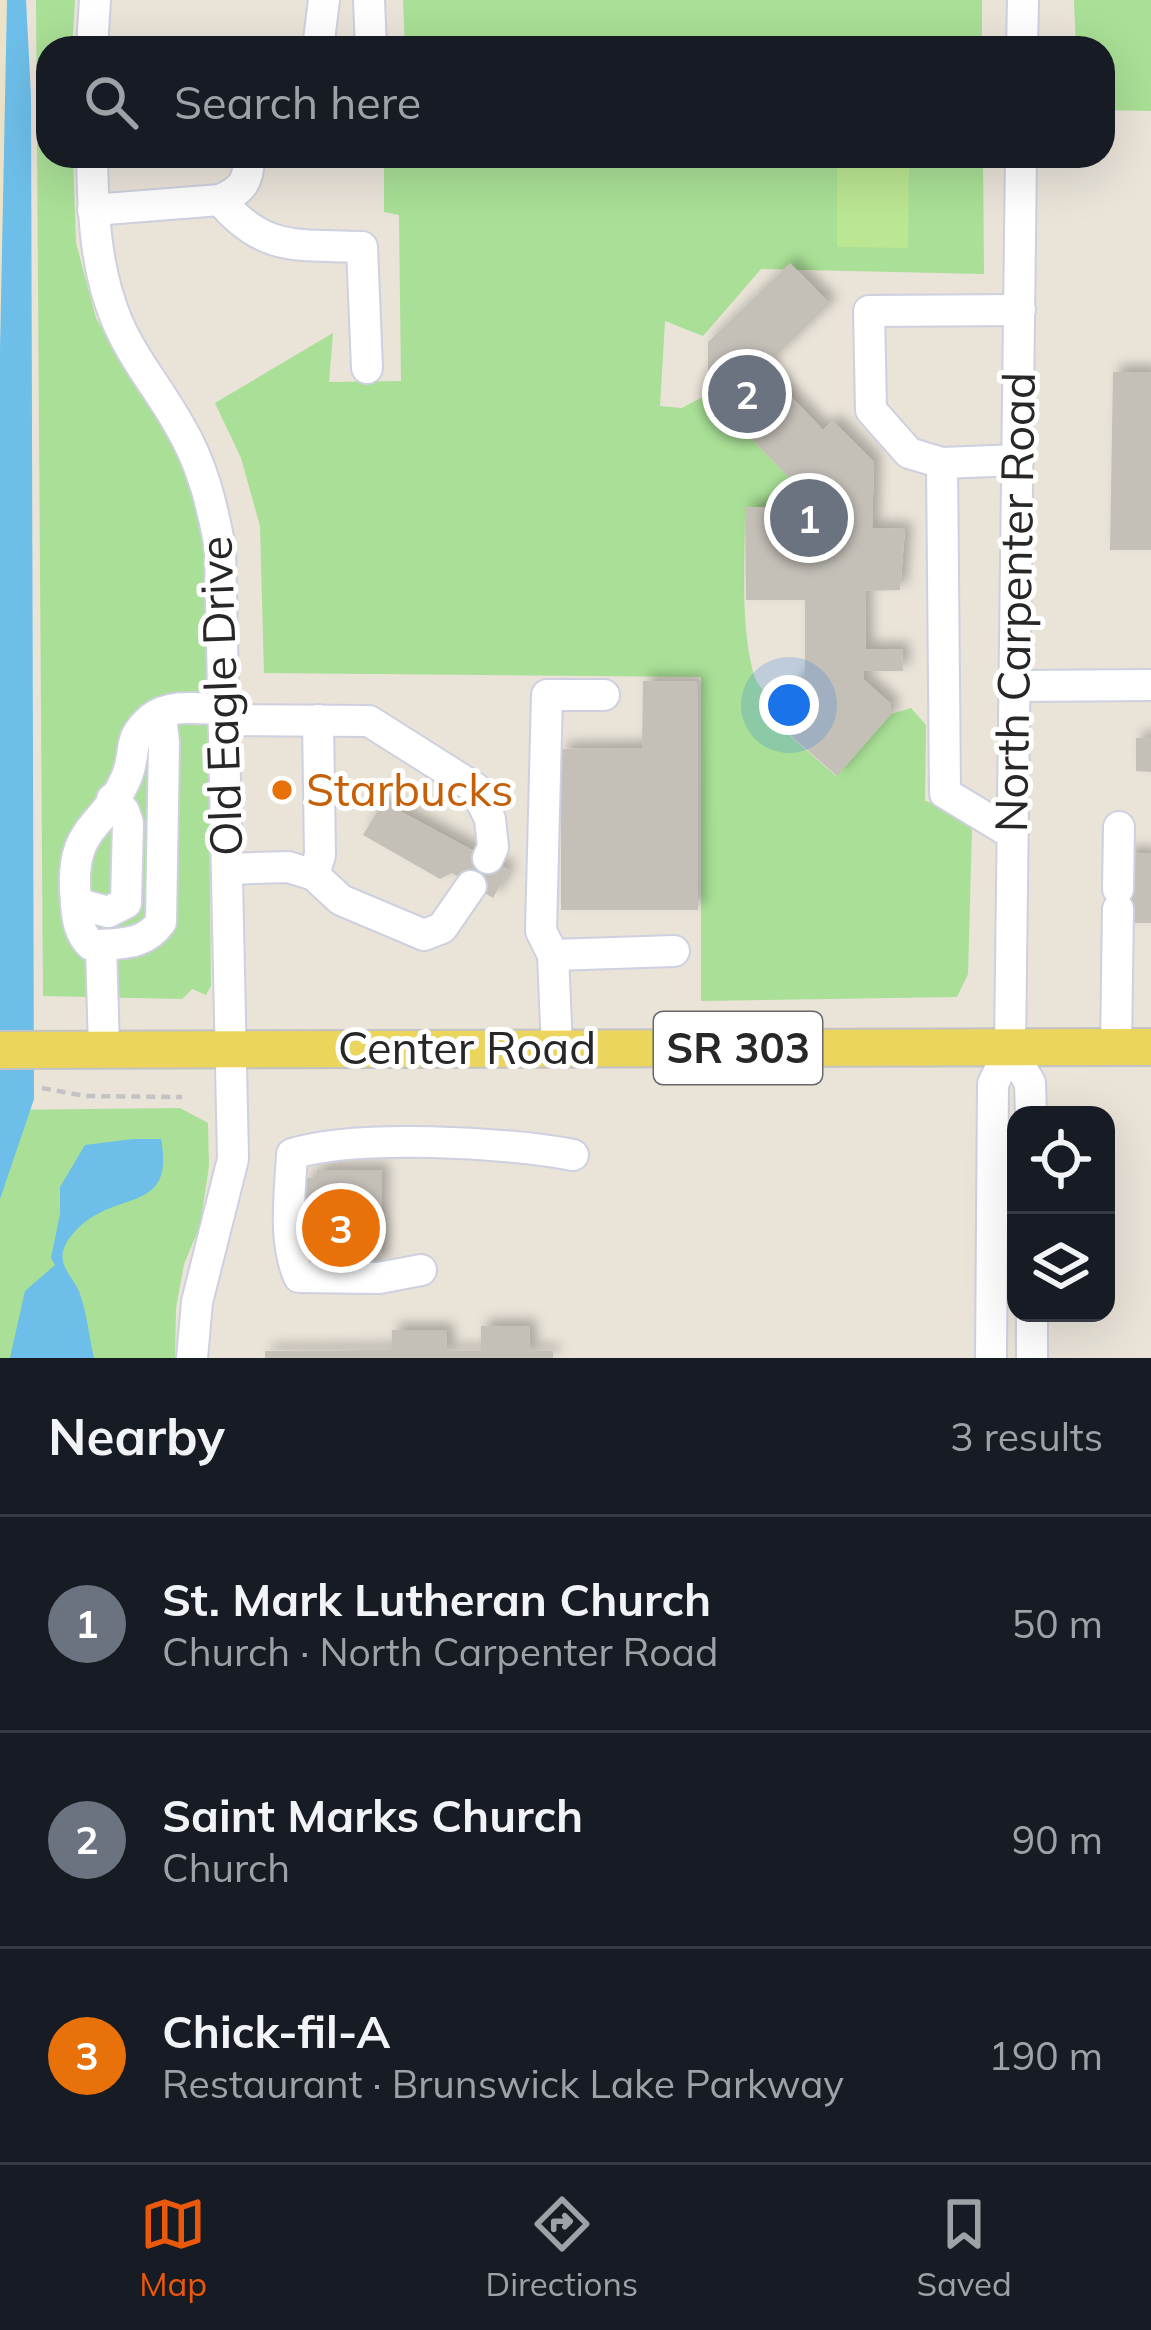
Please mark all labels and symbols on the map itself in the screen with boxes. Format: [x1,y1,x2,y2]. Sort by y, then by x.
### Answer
pin: 2 [708,349,786,439]
street label: North Carpenter Road [982,371,1046,833]
pin: 1 [770,473,848,563]
street label: Old Eagle Drive [186,535,254,857]
your location [759,675,819,735]
place label: Starbucks [306,761,513,817]
marker: Starbucks [269,777,295,803]
road number: SR 303 [654,1012,822,1084]
street label: Center Road [338,1019,596,1075]
pin: 3 [302,1183,380,1273]

